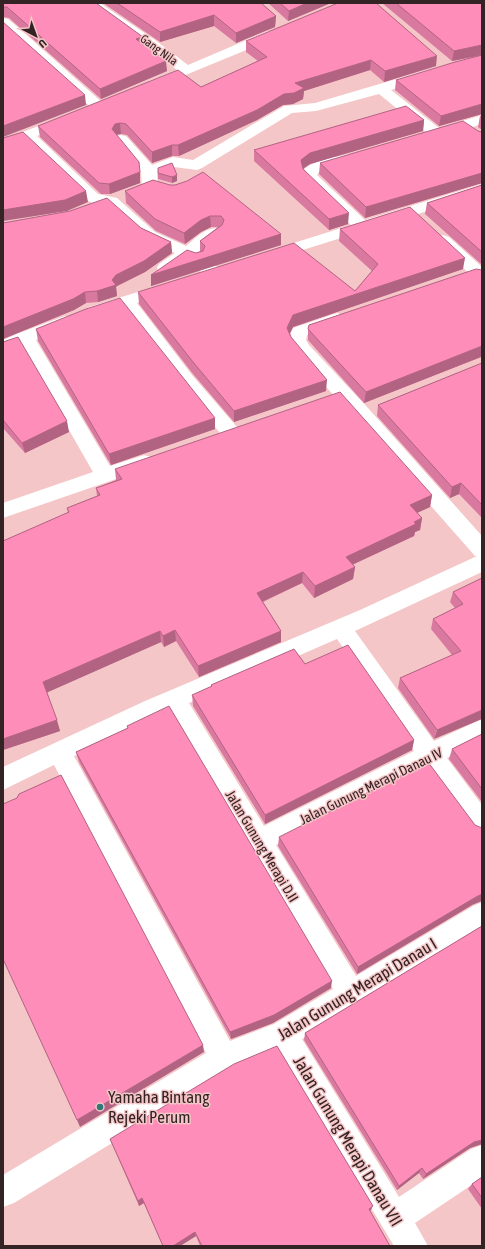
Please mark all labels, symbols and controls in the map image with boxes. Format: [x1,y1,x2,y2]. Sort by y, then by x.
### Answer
north arrow [16,16,56,56]
street label: Gang Nila [137,32,181,68]
text: U [36,37,49,50]
street label: Jalan Gunung Merapi Danau IV [297,744,445,828]
street label: Jalan Gunung Merapi D.II [222,787,302,905]
street label: Jalan Gunung Merapi Danau I [274,933,440,1045]
street label: Jalan Gunung Merapi Danau VII [289,1052,407,1230]
place label: Yamaha Bintang Rejeki Perum [108,1087,210,1127]
marker: Yamaha Bintang Rejeki Perum [95,1102,105,1112]

